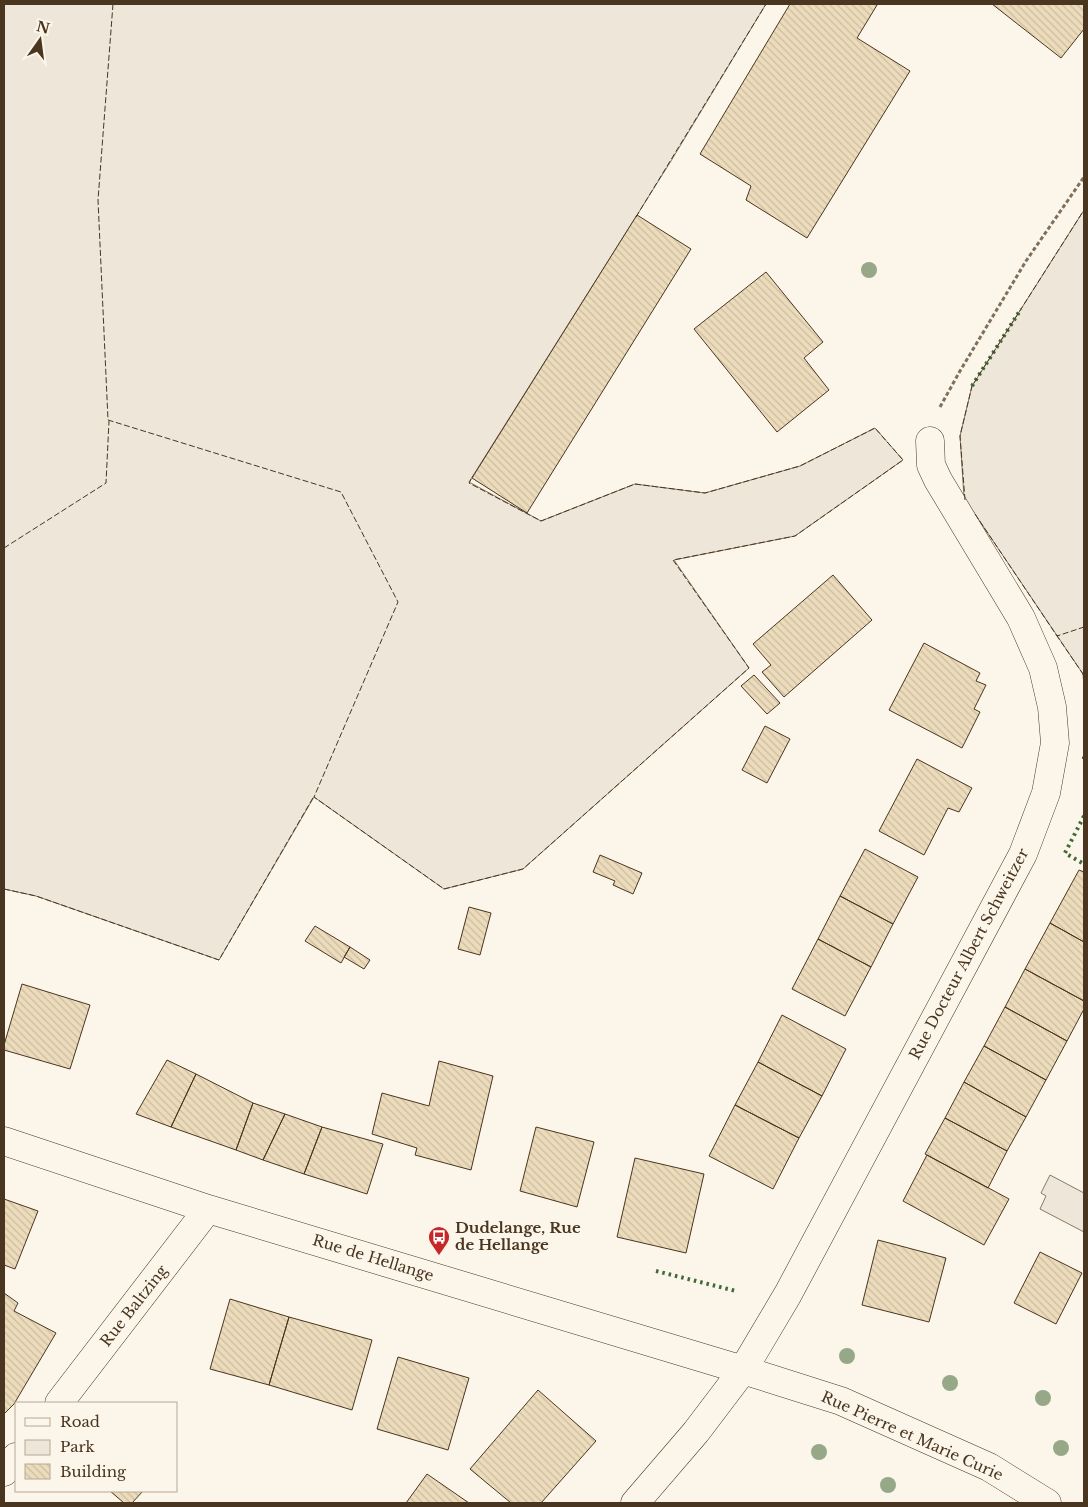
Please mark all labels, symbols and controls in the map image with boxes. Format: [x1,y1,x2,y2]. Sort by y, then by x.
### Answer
north arrow [15,15,65,65]
text: N [35,17,52,38]
street label: Rue Docteur Albert Schweitzer [905,844,1033,1063]
place label: Dudelange, Rue de Hellange [455,1218,581,1254]
bus stop icon: Dudelange, Rue de Hellange [427,1225,451,1256]
street label: Rue de Hellange [310,1230,436,1285]
street label: Rue Baltzing [96,1260,172,1350]
street label: Rue Pierre et Marie Curie [818,1387,1006,1484]
legend [15,1402,178,1492]
text: Road [60,1412,100,1431]
text: Park [60,1437,96,1456]
text: Building [60,1462,127,1481]

